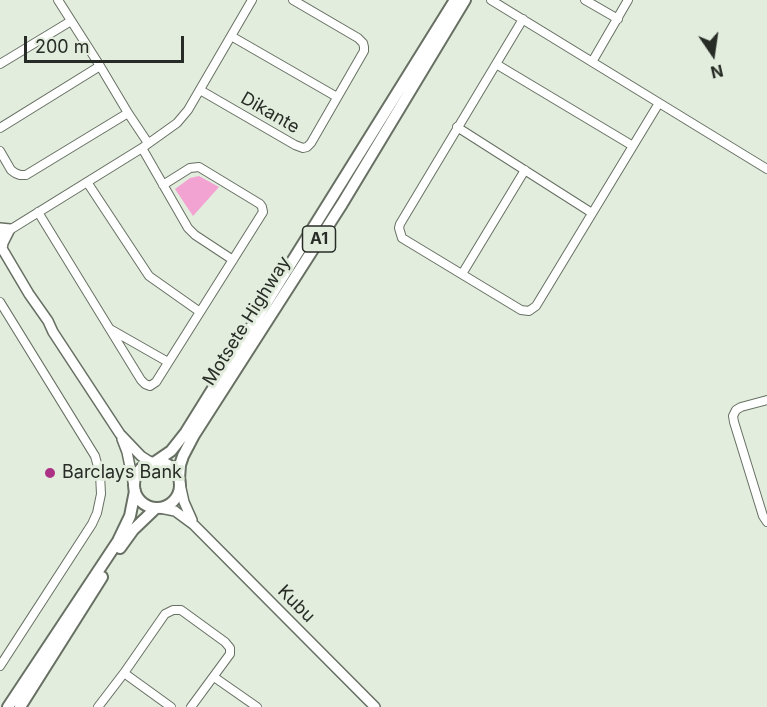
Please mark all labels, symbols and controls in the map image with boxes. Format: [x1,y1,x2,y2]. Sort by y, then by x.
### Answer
scale bar [27,24,188,62]
north arrow [683,24,743,84]
text: 200 m [35,36,90,57]
text: N [709,60,725,83]
street label: Dikante [237,88,303,138]
road number: A1 [302,226,336,252]
street label: Motsete Highway [199,252,295,390]
place label: Barclays Bank [62,462,182,484]
marker: Barclays Bank [43,466,57,480]
street label: Kubu [273,581,319,627]

